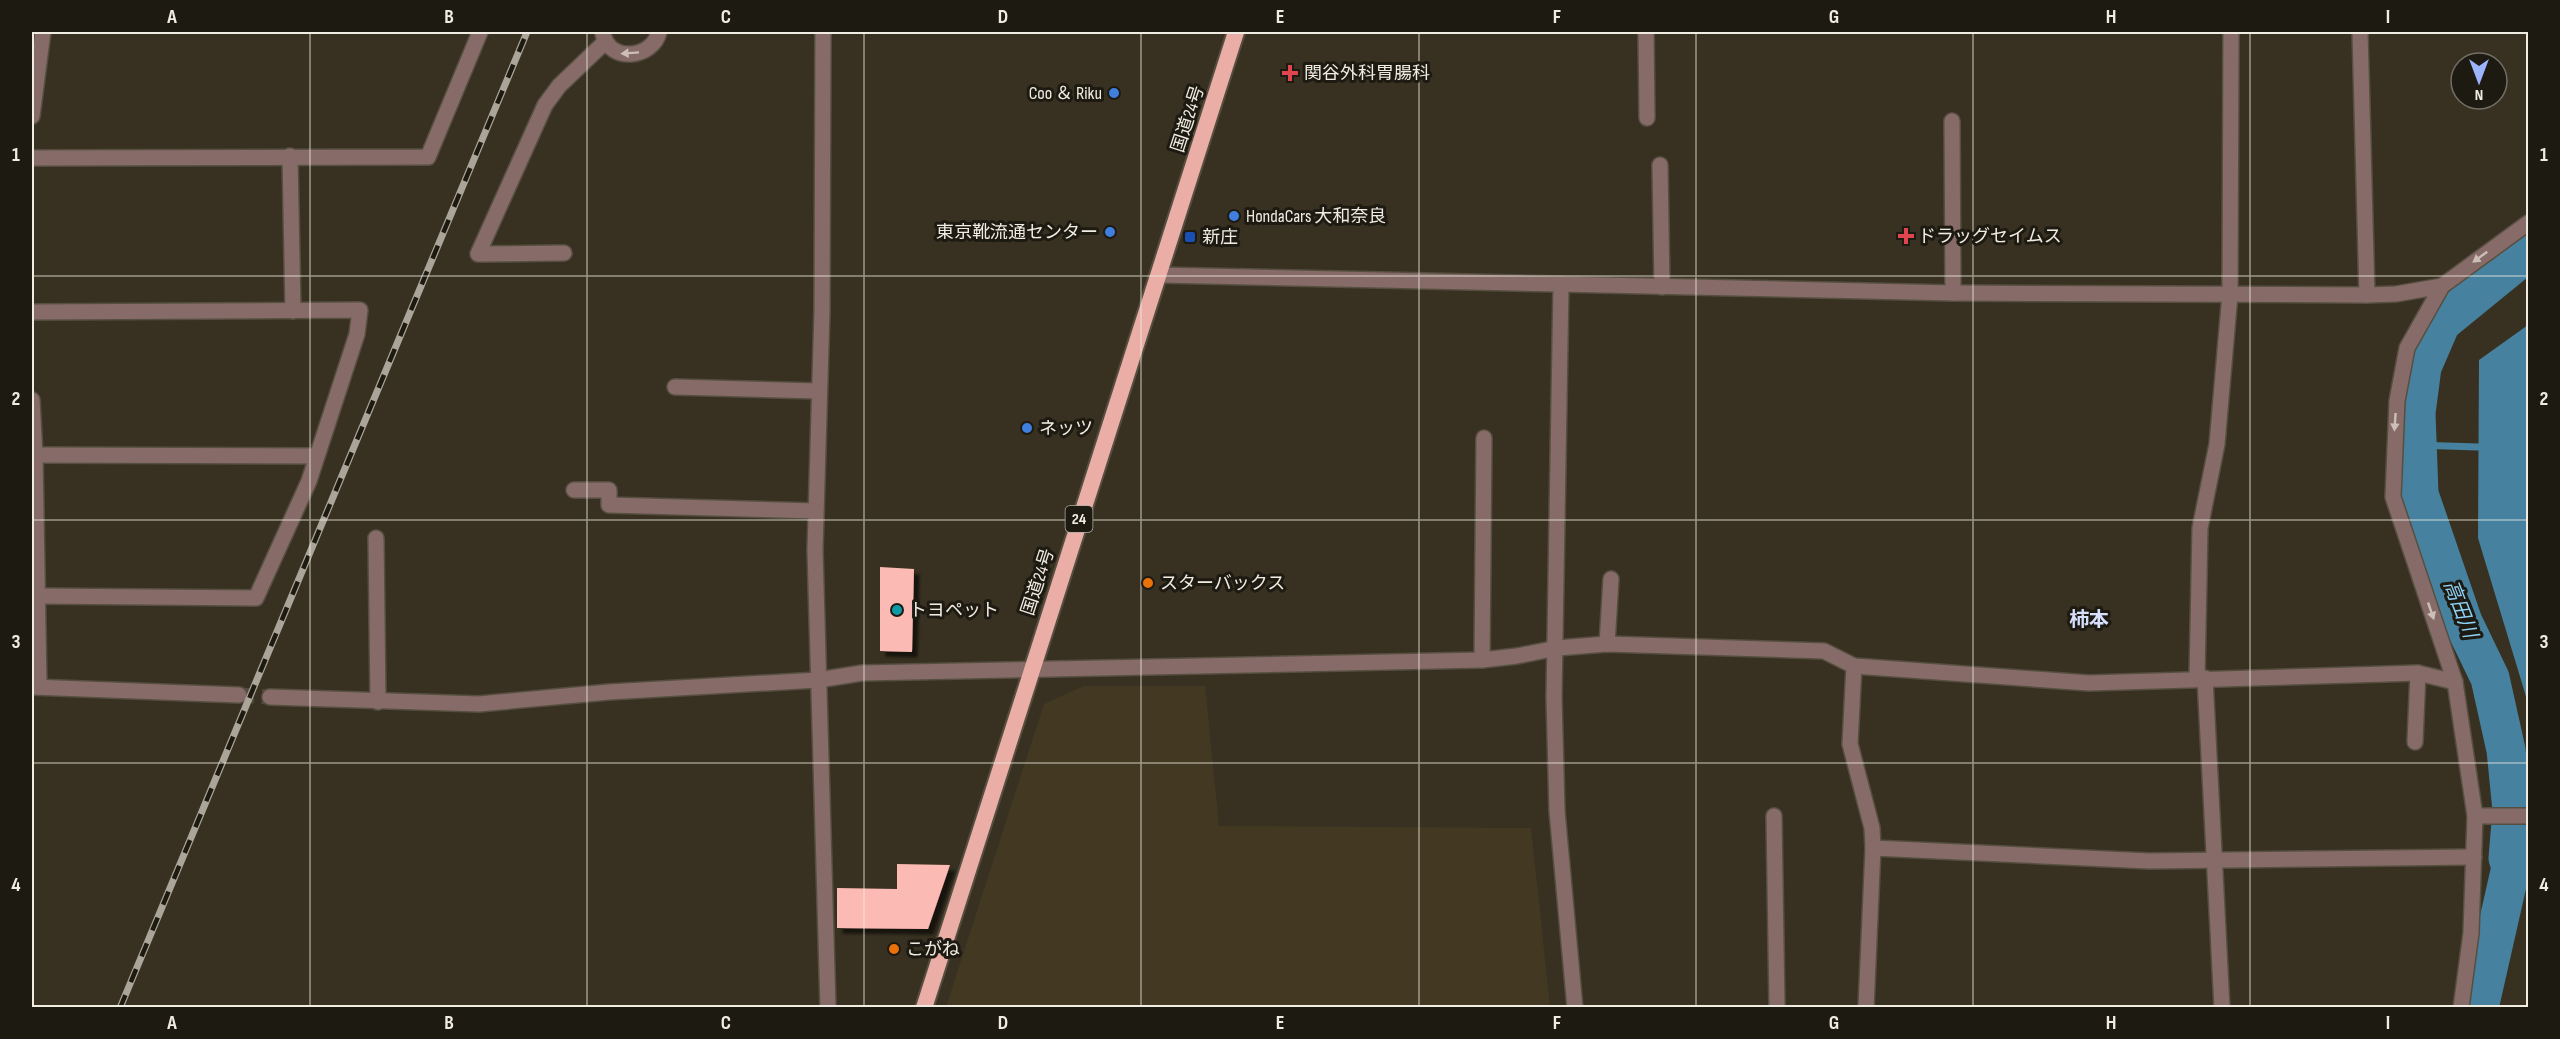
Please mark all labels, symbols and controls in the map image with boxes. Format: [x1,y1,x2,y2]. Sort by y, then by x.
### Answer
text: A [166,5,177,29]
text: B [444,5,454,29]
text: C [721,5,731,29]
text: D [998,5,1008,29]
text: E [1276,5,1284,29]
text: F [1553,5,1561,29]
text: G [1829,5,1839,29]
text: H [2106,5,2116,29]
text: I [2386,5,2390,29]
one-way arrow [621,48,640,57]
north arrow [2449,51,2509,111]
place label: 関谷外科胃腸科 [1304,63,1430,84]
marker: 関谷外科胃腸科 [1281,64,1299,82]
place label: Coo ＆ Riku [1029,83,1102,104]
street label: 国道24号 [1167,83,1209,155]
text: N [2475,85,2483,104]
marker: Coo ＆ Riku [1107,86,1121,100]
text: 1 [12,143,20,167]
text: 1 [2540,143,2548,167]
place label: HondaCars 大和奈良 [1246,206,1386,227]
marker: HondaCars 大和奈良 [1227,209,1241,223]
place label: 東京靴流通センター [936,222,1098,243]
marker: 東京靴流通センター [1103,225,1117,239]
place label: ドラッグセイムス [1918,226,2062,247]
place label: 新庄 [1202,227,1238,248]
marker: ドラッグセイムス [1899,229,1913,243]
marker: 新庄 [1183,230,1197,244]
one-way arrow [2473,250,2488,262]
text: 2 [12,387,20,411]
text: 2 [2540,387,2548,411]
one-way arrow [2390,412,2400,431]
place label: ネッツ [1039,418,1093,439]
marker: ネッツ [1020,421,1034,435]
road number: 24 [1066,506,1092,532]
street label: 国道24号 [1017,546,1059,618]
place label: スターバックス [1160,573,1285,594]
marker: スターバックス [1141,576,1155,590]
water label: 高田川 [2438,577,2483,643]
place label: トヨペット [909,600,999,621]
one-way arrow [2427,602,2437,620]
marker: トヨペット [890,603,904,617]
district label: 柿本 [2069,608,2109,632]
text: 3 [12,630,21,654]
text: 3 [2540,630,2549,654]
text: 4 [11,873,21,897]
text: 4 [2539,873,2549,897]
place label: こがね [906,939,960,960]
marker: こがね [887,942,901,956]
text: A [166,1011,177,1035]
text: B [444,1011,454,1035]
text: C [721,1011,731,1035]
text: D [998,1011,1008,1035]
text: E [1276,1011,1284,1035]
text: F [1553,1011,1561,1035]
text: G [1829,1011,1839,1035]
text: H [2106,1011,2116,1035]
text: I [2386,1011,2390,1035]

